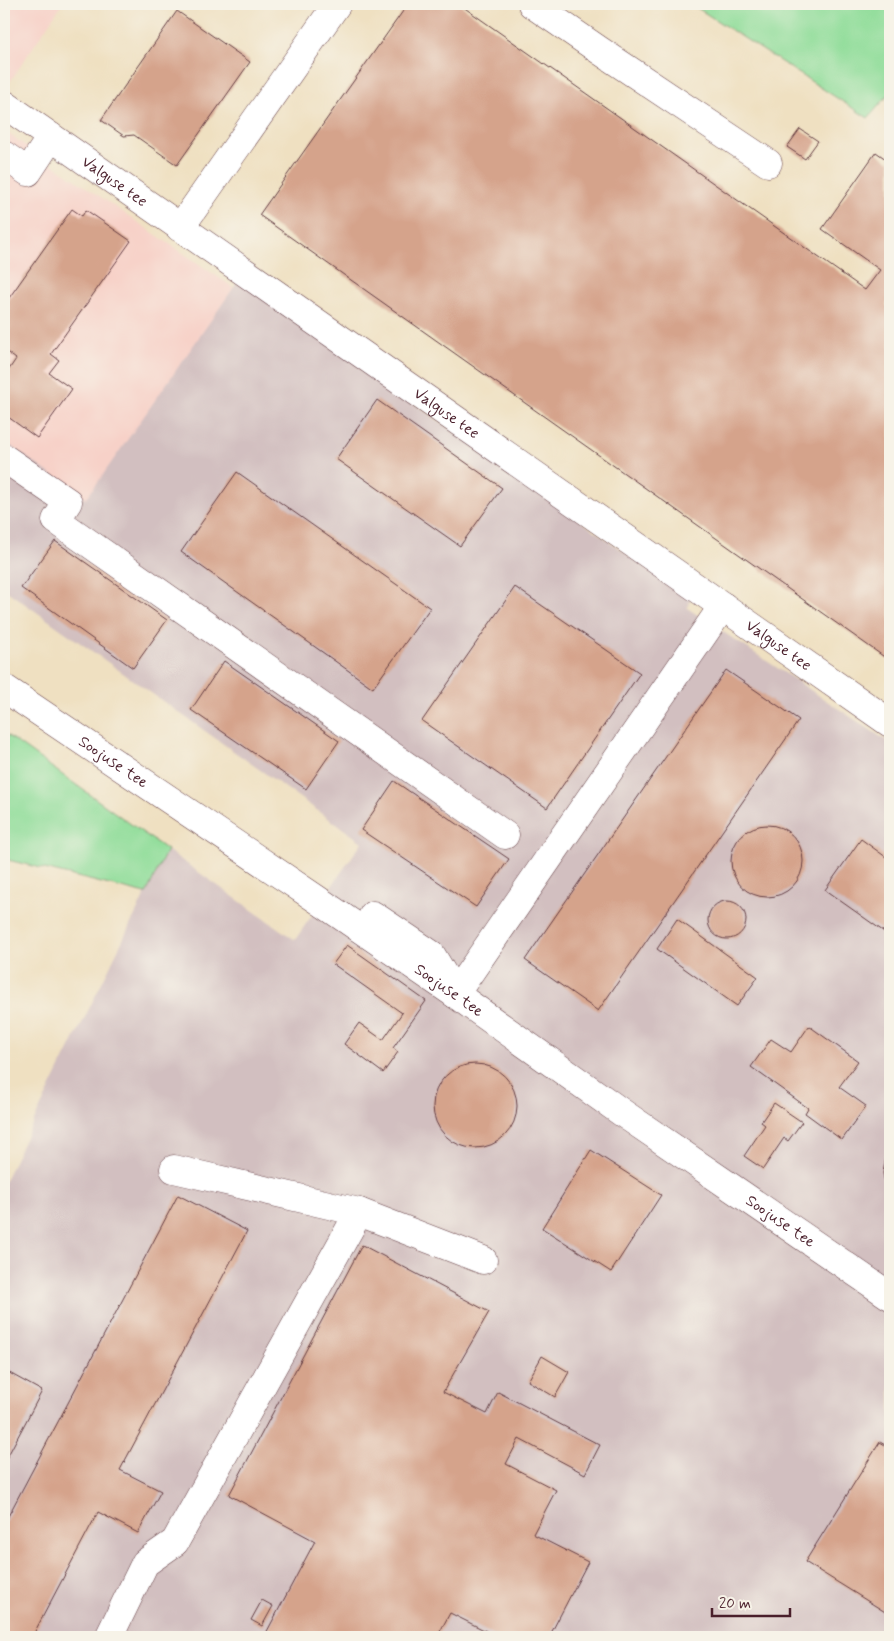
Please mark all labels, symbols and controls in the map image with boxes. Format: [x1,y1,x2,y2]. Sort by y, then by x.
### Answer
street label: Valguse tee [78,151,152,212]
street label: Valguse tee [410,383,484,444]
street label: Valguse tee [742,615,816,676]
street label: Soojuse tee [74,731,153,793]
street label: Soojuse tee [410,959,488,1022]
street label: Soojuse tee [742,1190,820,1253]
scale bar [712,1586,789,1618]
text: 20 m [719,1594,751,1614]

